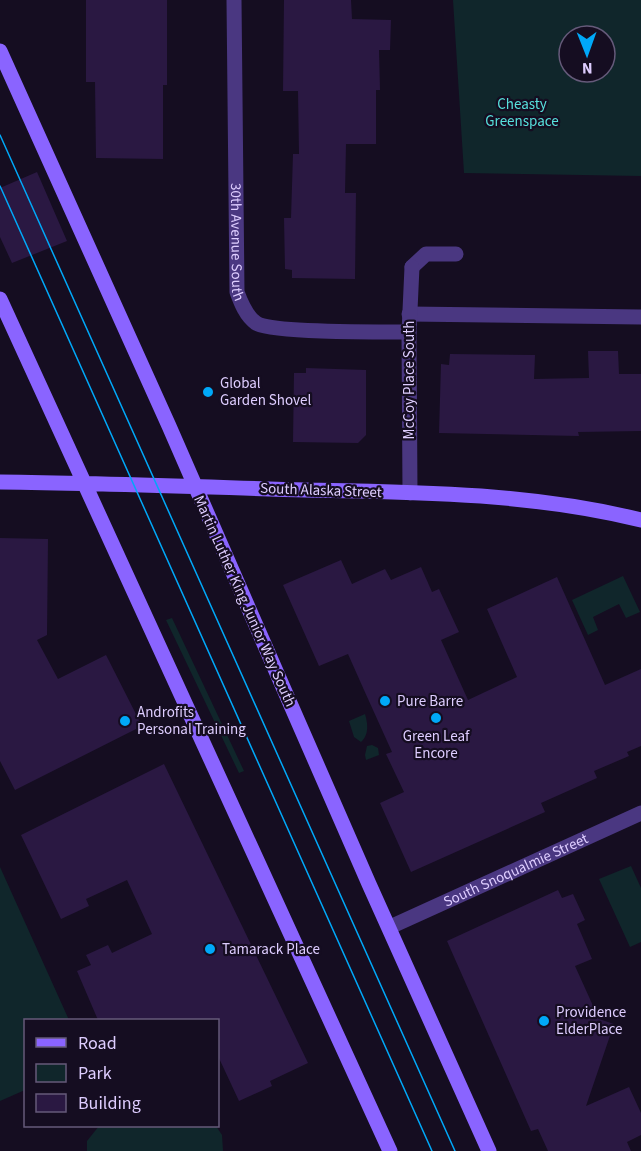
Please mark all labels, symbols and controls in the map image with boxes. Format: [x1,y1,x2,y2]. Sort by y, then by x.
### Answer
north arrow [557,24,617,84]
text: N [582,57,593,79]
park label: Cheasty Greenspace [485,94,559,132]
street label: 30th Avenue South [225,183,249,304]
street label: McCoy Place South [399,321,420,439]
place label: Global Garden Shovel [220,373,311,411]
marker: Global Garden Shovel [201,385,215,399]
street label: South Alaska Street [260,478,382,503]
street label: Martin Luther King Junior Way South [188,492,301,710]
place label: Pure Barre [397,691,463,712]
marker: Pure Barre [378,694,392,708]
place label: Androfits Personal Training [137,702,246,740]
marker: Green Leaf Encore [429,711,443,725]
marker: Androfits Personal Training [118,714,132,728]
place label: Green Leaf Encore [403,726,470,764]
street label: South Snoqualmie Street [440,828,592,912]
place label: Tamarack Place [222,939,320,960]
marker: Tamarack Place [203,942,217,956]
place label: Providence ElderPlace [556,1002,626,1040]
marker: Providence ElderPlace [537,1014,551,1028]
legend [24,1019,219,1127]
text: Road [78,1031,117,1056]
text: Park [78,1061,112,1086]
text: Building [78,1091,141,1116]

